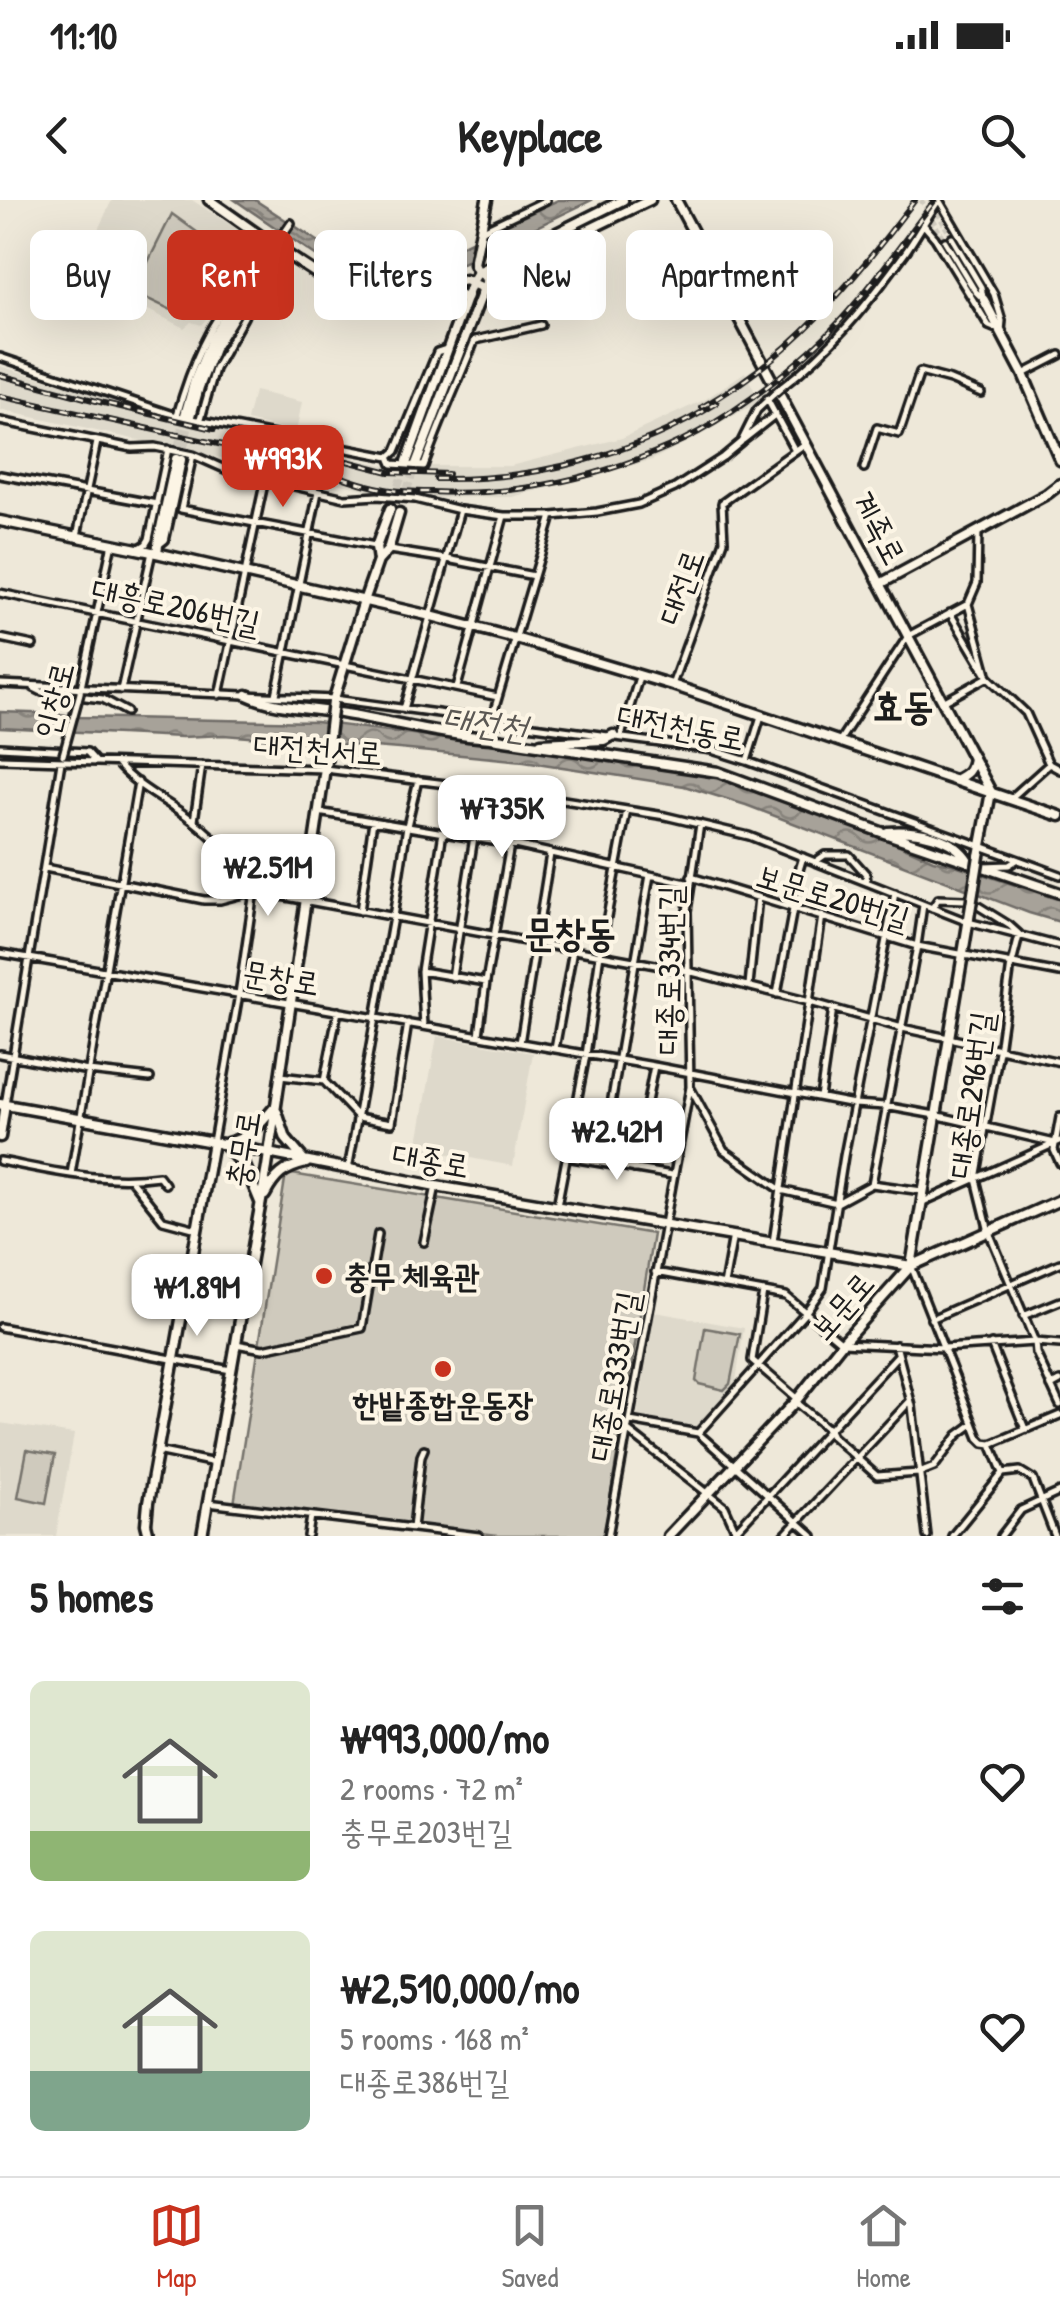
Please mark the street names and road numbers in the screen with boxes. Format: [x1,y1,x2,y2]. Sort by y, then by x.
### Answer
street label: 계족로 [842,484,917,572]
street label: 대전로 [647,543,714,630]
street label: 대흥로206번길 [88,567,264,644]
street label: 인창로 [23,657,84,743]
street label: 대전천동로 [614,693,748,760]
street label: 대전천서로 [252,723,384,774]
street label: 보문로20번길 [751,853,915,940]
street label: 대종로334번길 [646,885,691,1055]
street label: 문창로 [240,950,323,1005]
street label: 대종로296번길 [938,1009,1004,1181]
street label: 충무로 [215,1107,270,1190]
street label: 대종로 [389,1132,473,1187]
street label: 보문로 [800,1262,883,1349]
street label: 대종로333번길 [577,1288,650,1464]

